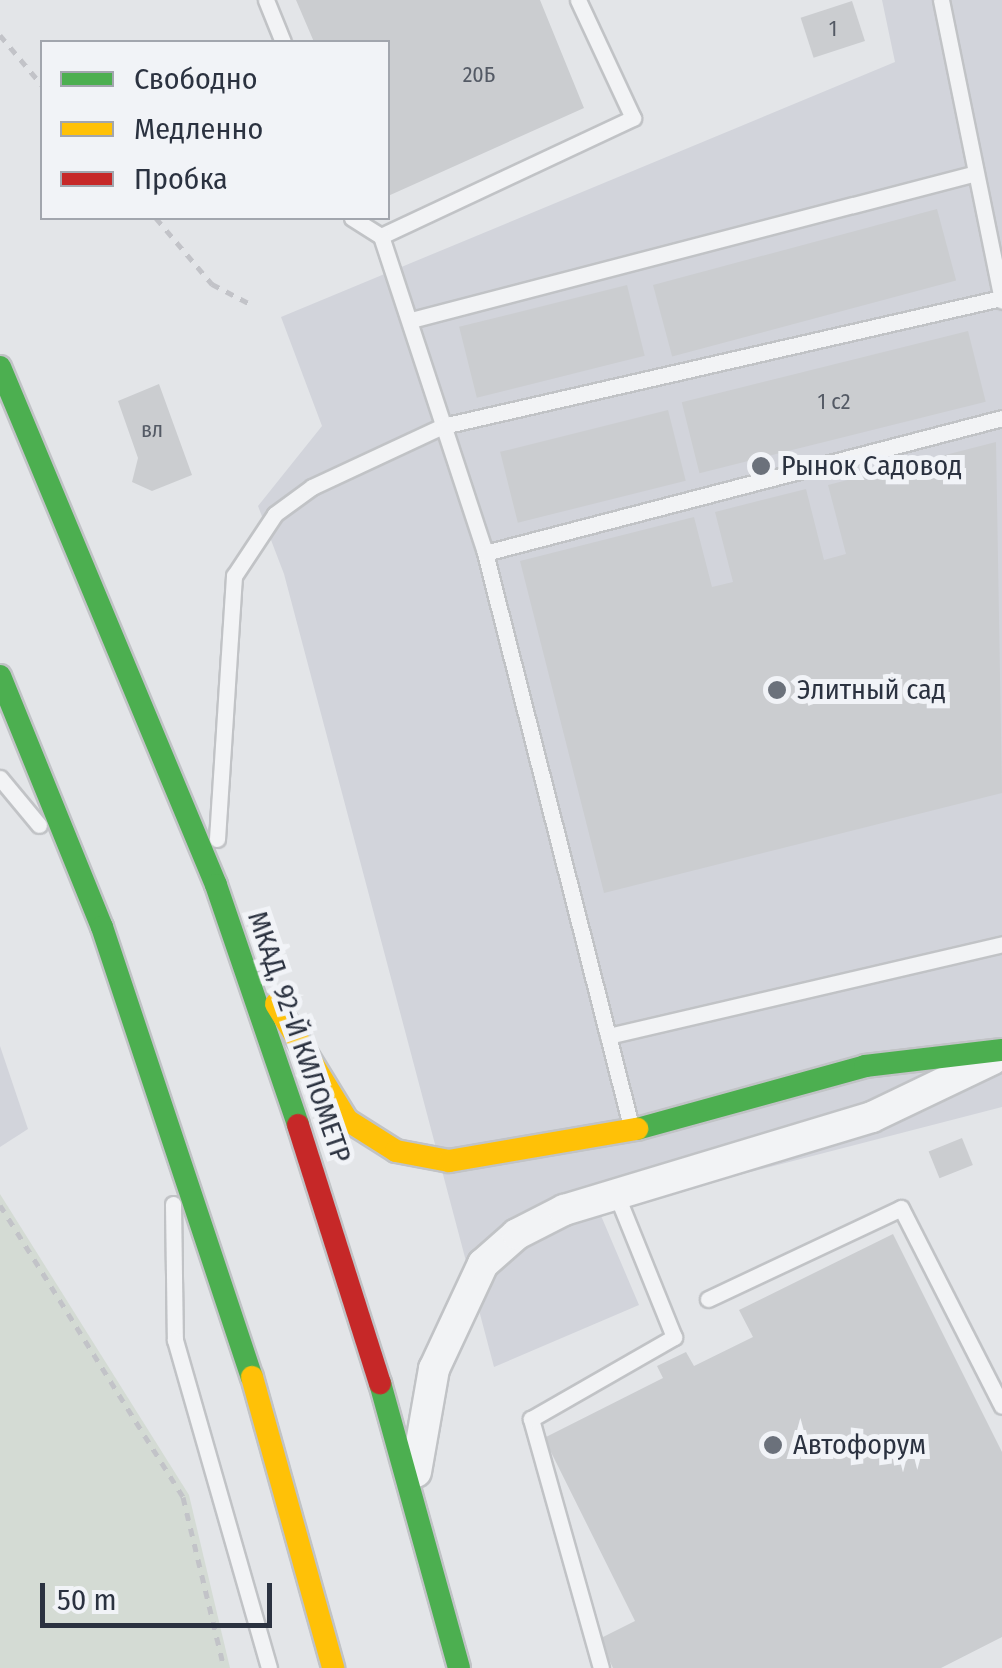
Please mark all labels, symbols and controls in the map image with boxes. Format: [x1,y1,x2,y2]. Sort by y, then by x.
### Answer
house number: 1 [829,16,837,42]
legend [40,40,390,220]
text: Свободно [134,61,257,97]
house number: 20Б [463,62,495,88]
text: Медленно [134,111,263,147]
text: Пробка [134,161,228,197]
house number: 1 с2 [818,389,850,415]
house number: вл [141,417,163,443]
place label: Рынок Садовод [781,449,962,483]
marker: Рынок Садовод [750,455,772,477]
place label: Элитный сад [797,673,946,707]
marker: Элитный сад [766,679,788,701]
street label: МКАД, 92-Й КИЛОМЕТР [240,907,358,1167]
place label: Автофорум [793,1428,926,1462]
marker: Автофорум [762,1434,784,1456]
scale bar [45,1563,278,1625]
text: 50 m [57,1582,117,1618]

